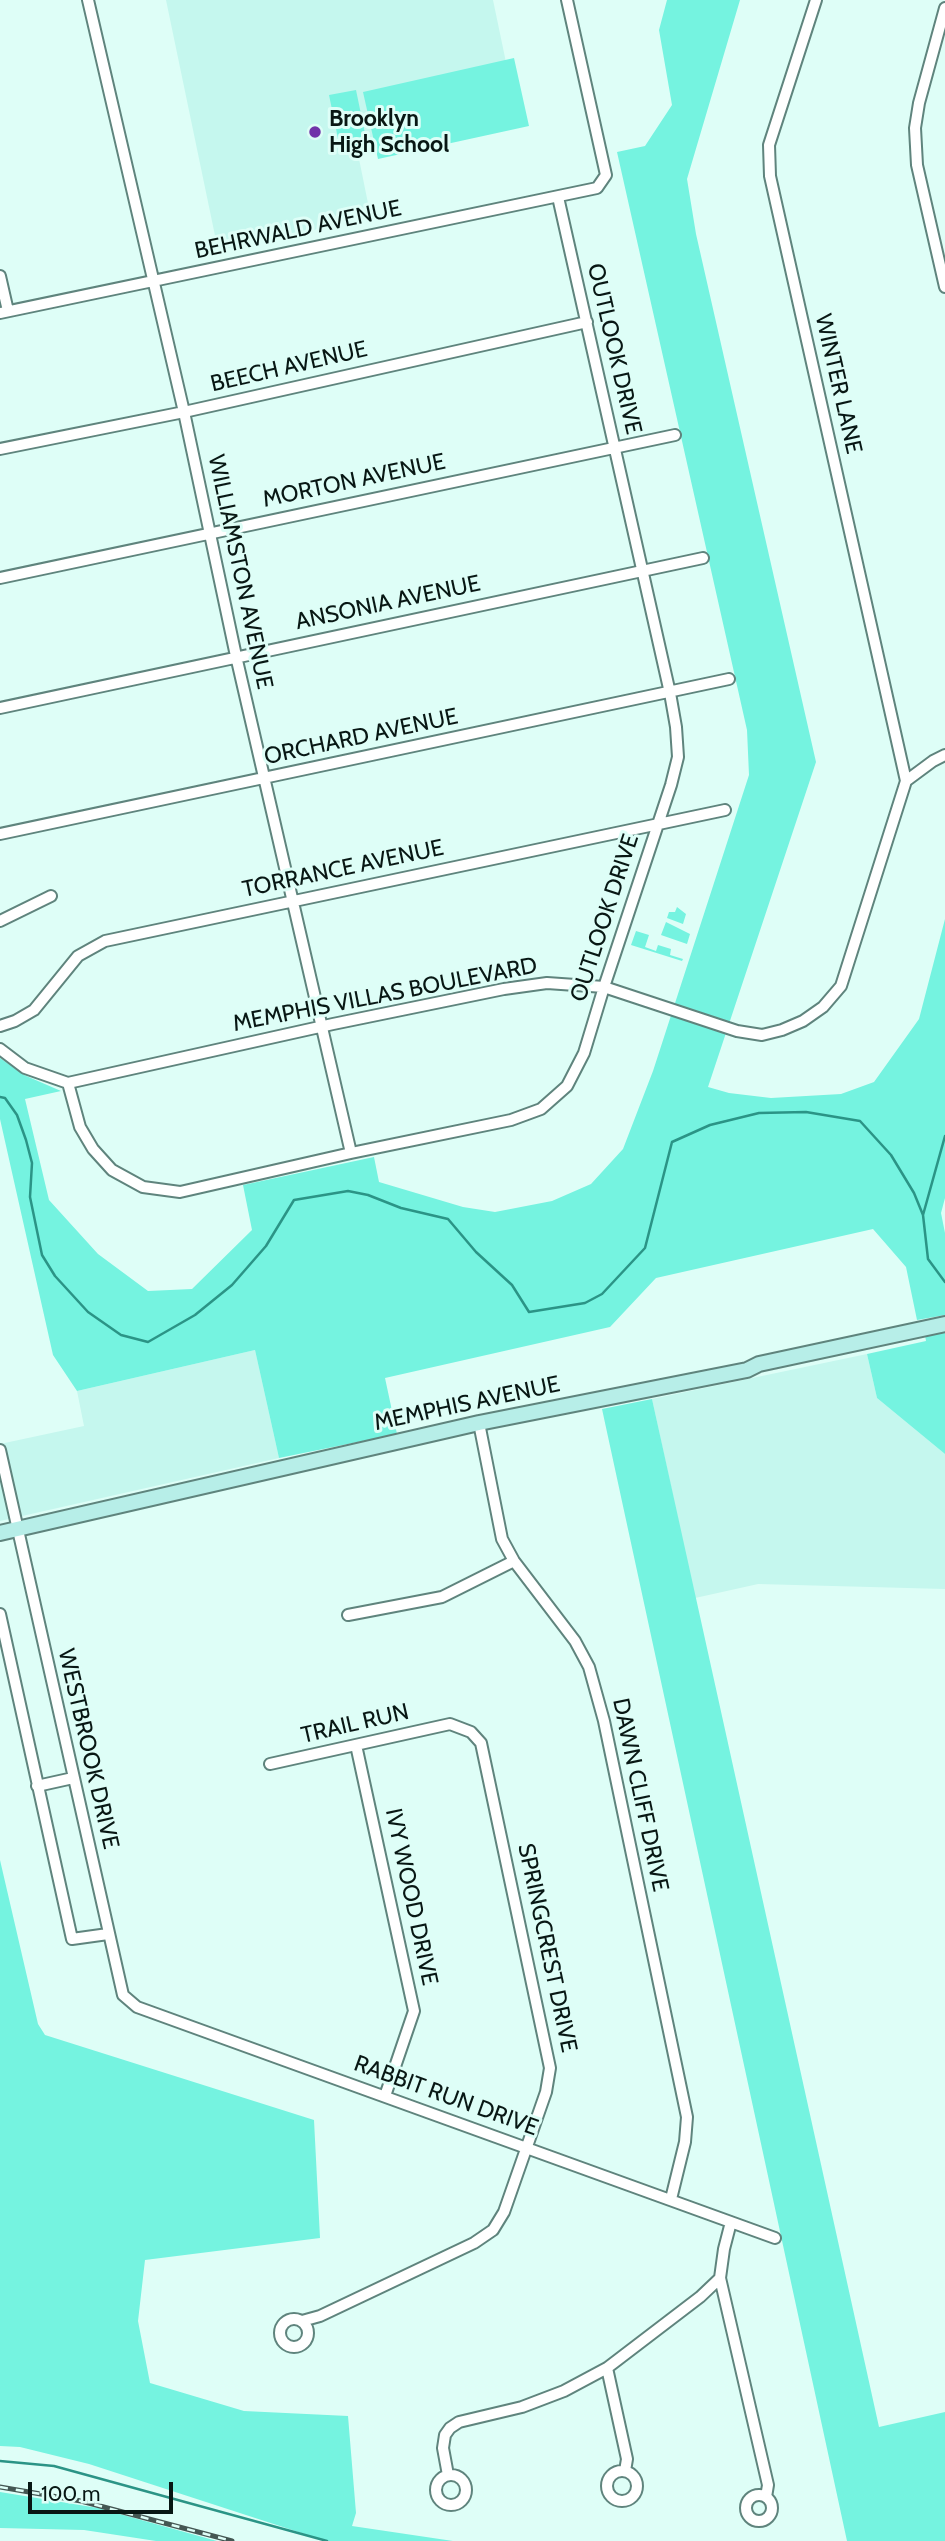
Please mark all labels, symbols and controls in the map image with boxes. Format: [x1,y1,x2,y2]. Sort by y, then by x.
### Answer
place label: Brooklyn High School [329,105,449,159]
marker: Brooklyn High School [307,124,323,140]
street label: BEHRWALD AVENUE [192,195,404,265]
street label: OUTLOOK DRIVE [581,261,647,437]
street label: WINTER LANE [809,311,867,457]
street label: BEECH AVENUE [208,336,370,398]
street label: MORTON AVENUE [260,448,448,514]
street label: WILLIAMSTON AVENUE [202,452,278,692]
street label: ANSONIA AVENUE [293,570,483,636]
street label: ORCHARD AVENUE [262,703,460,771]
street label: OUTLOOK DRIVE [565,831,645,1005]
street label: TORRANCE AVENUE [240,834,446,904]
street label: MEMPHIS VILLAS BOULEVARD [230,952,540,1038]
street label: MEMPHIS AVENUE [372,1371,562,1437]
street label: WESTBROOK DRIVE [52,1646,124,1852]
street label: DAWN CLIFF DRIVE [606,1696,674,1894]
street label: TRAIL RUN [299,1698,411,1750]
street label: IVY WOOD DRIVE [379,1806,443,1988]
street label: SPRINGCREST DRIVE [511,1841,583,2055]
street label: RABBIT RUN DRIVE [350,2050,542,2142]
scale bar [32,2468,177,2512]
text: 100 m [41,2481,100,2506]

